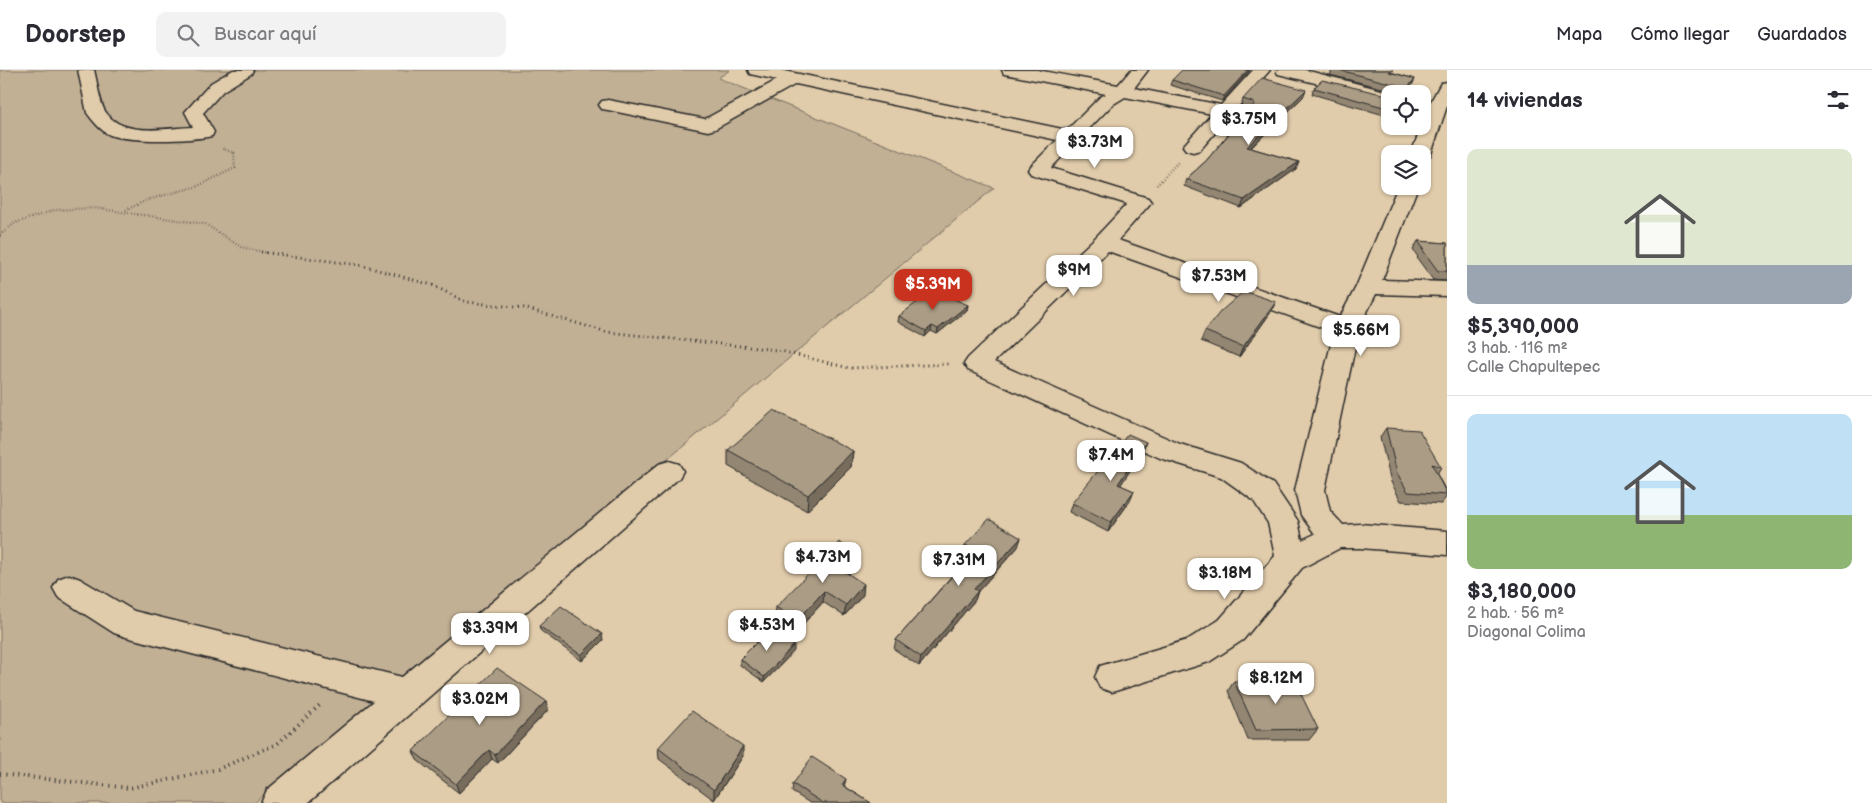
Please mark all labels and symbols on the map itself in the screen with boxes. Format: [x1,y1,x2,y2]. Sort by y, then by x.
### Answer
pin: $3.75M [1208,104,1290,146]
pin: $3.73M [1054,126,1136,169]
pin: $9M [1050,254,1098,297]
pin: $7.53M [1178,260,1260,303]
pin: $5.39M [892,268,974,311]
pin: $5.66M [1320,314,1402,357]
pin: $7.4M [1076,440,1146,482]
pin: $4.73M [782,542,864,584]
pin: $7.31M [918,544,1000,587]
pin: $3.18M [1184,558,1266,600]
pin: $4.53M [726,610,808,652]
pin: $3.39M [449,612,531,655]
pin: $8.12M [1235,662,1317,705]
pin: $3.02M [439,684,521,726]

